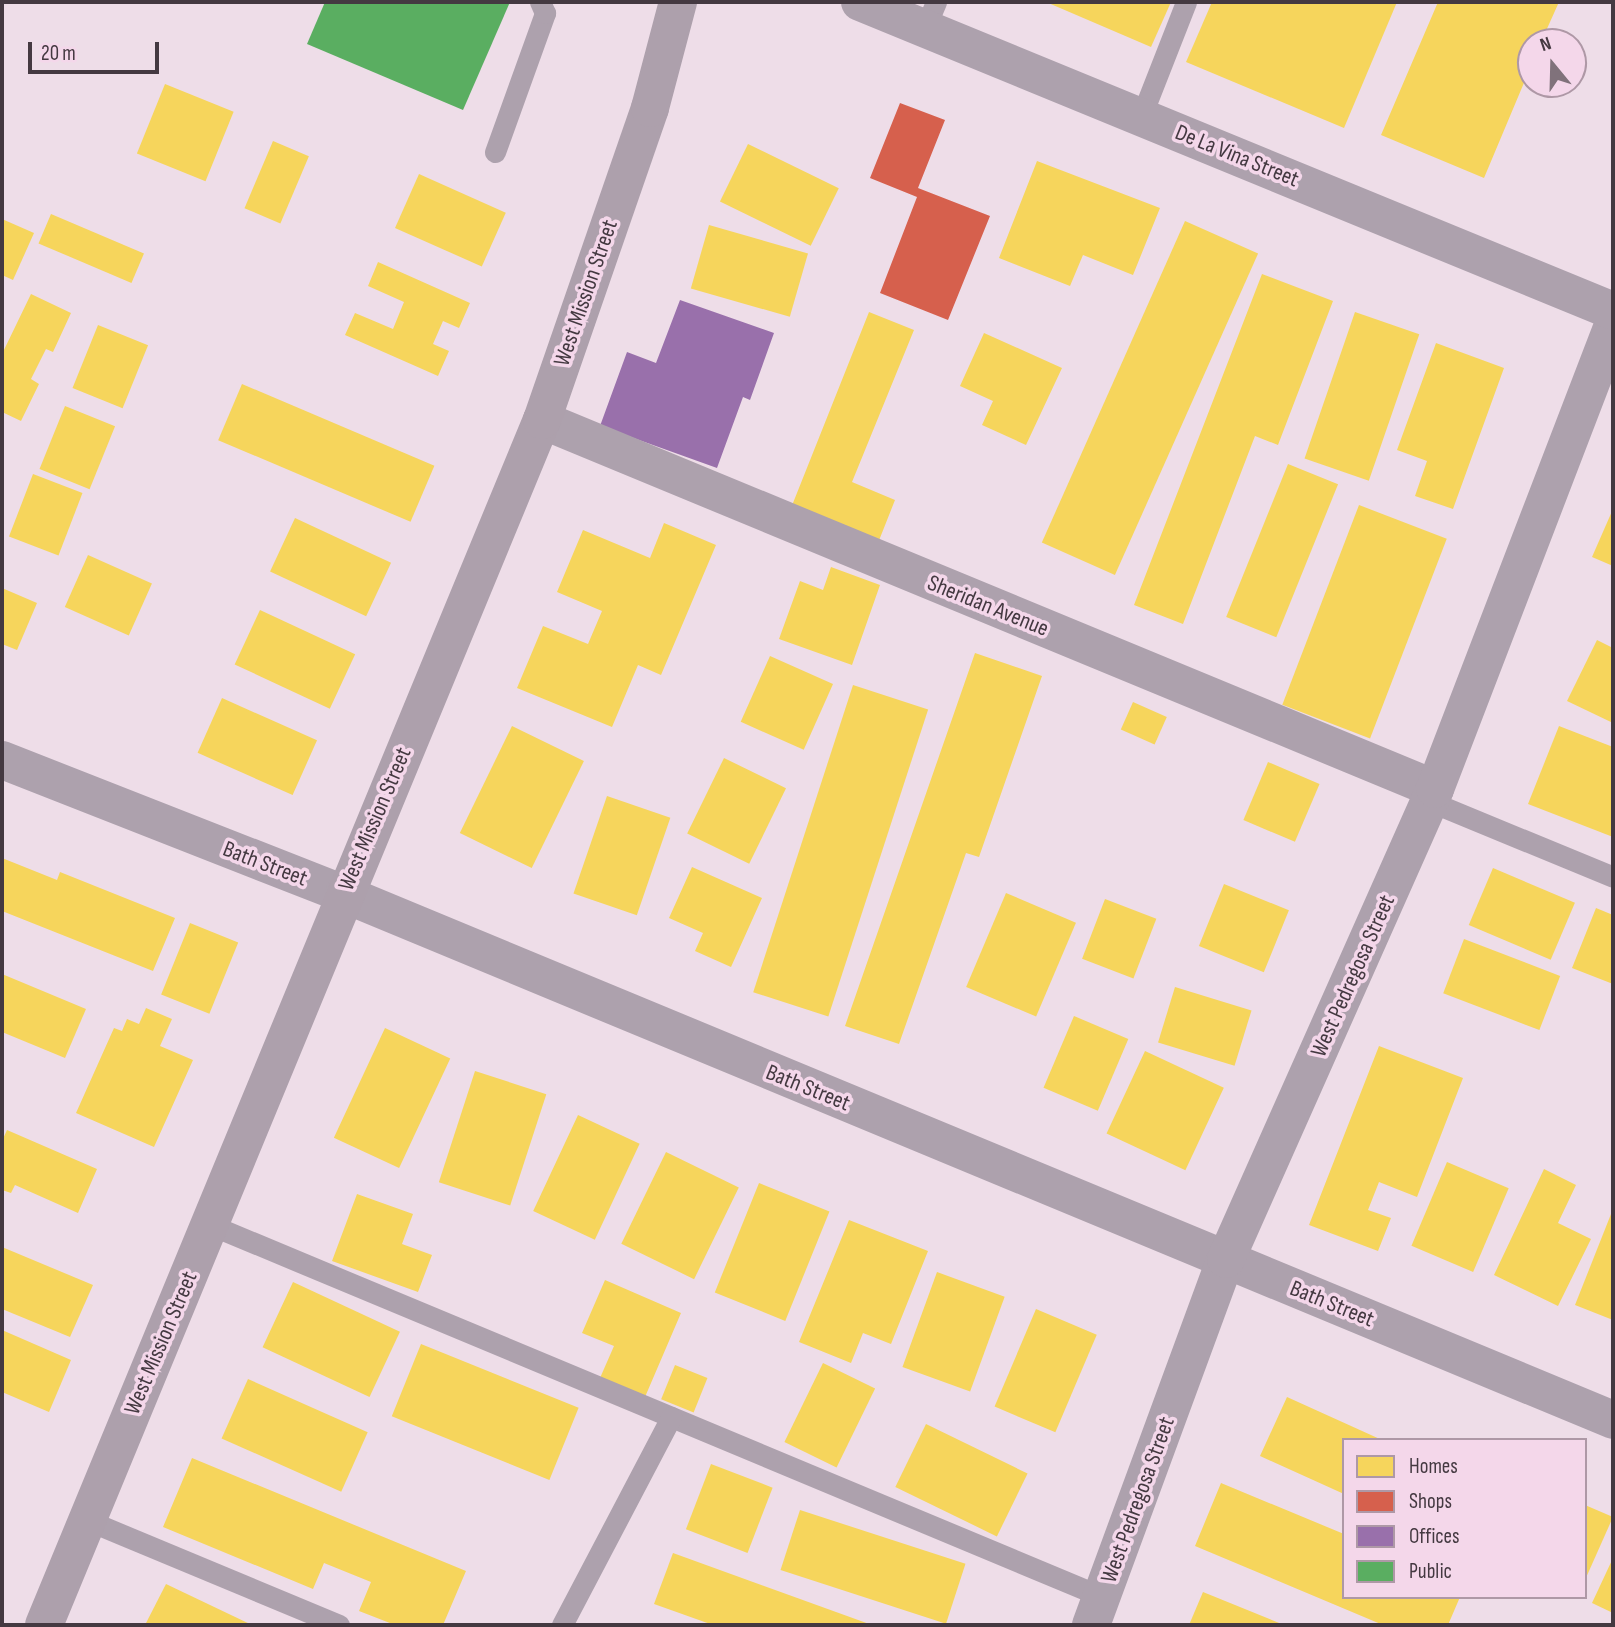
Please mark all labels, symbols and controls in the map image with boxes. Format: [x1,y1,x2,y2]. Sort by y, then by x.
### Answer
scale bar [32,28,163,72]
north arrow [1517,28,1587,98]
text: N [1537,32,1554,57]
text: 20 m [41,41,76,66]
street label: De La Vina Street [1171,119,1303,193]
street label: West Mission Street [548,216,624,370]
street label: Sheridan Avenue [923,569,1053,643]
street label: West Mission Street [332,743,418,895]
street label: Bath Street [219,835,311,893]
street label: West Pedregosa Street [1305,891,1401,1061]
street label: Bath Street [762,1059,854,1117]
street label: West Mission Street [118,1267,204,1419]
street label: Bath Street [1286,1275,1378,1333]
street label: West Pedregosa Street [1095,1413,1181,1587]
legend [1342,1438,1587,1599]
text: Homes [1409,1454,1458,1479]
text: Shops [1409,1489,1452,1514]
text: Offices [1409,1524,1460,1549]
text: Public [1409,1559,1452,1584]

